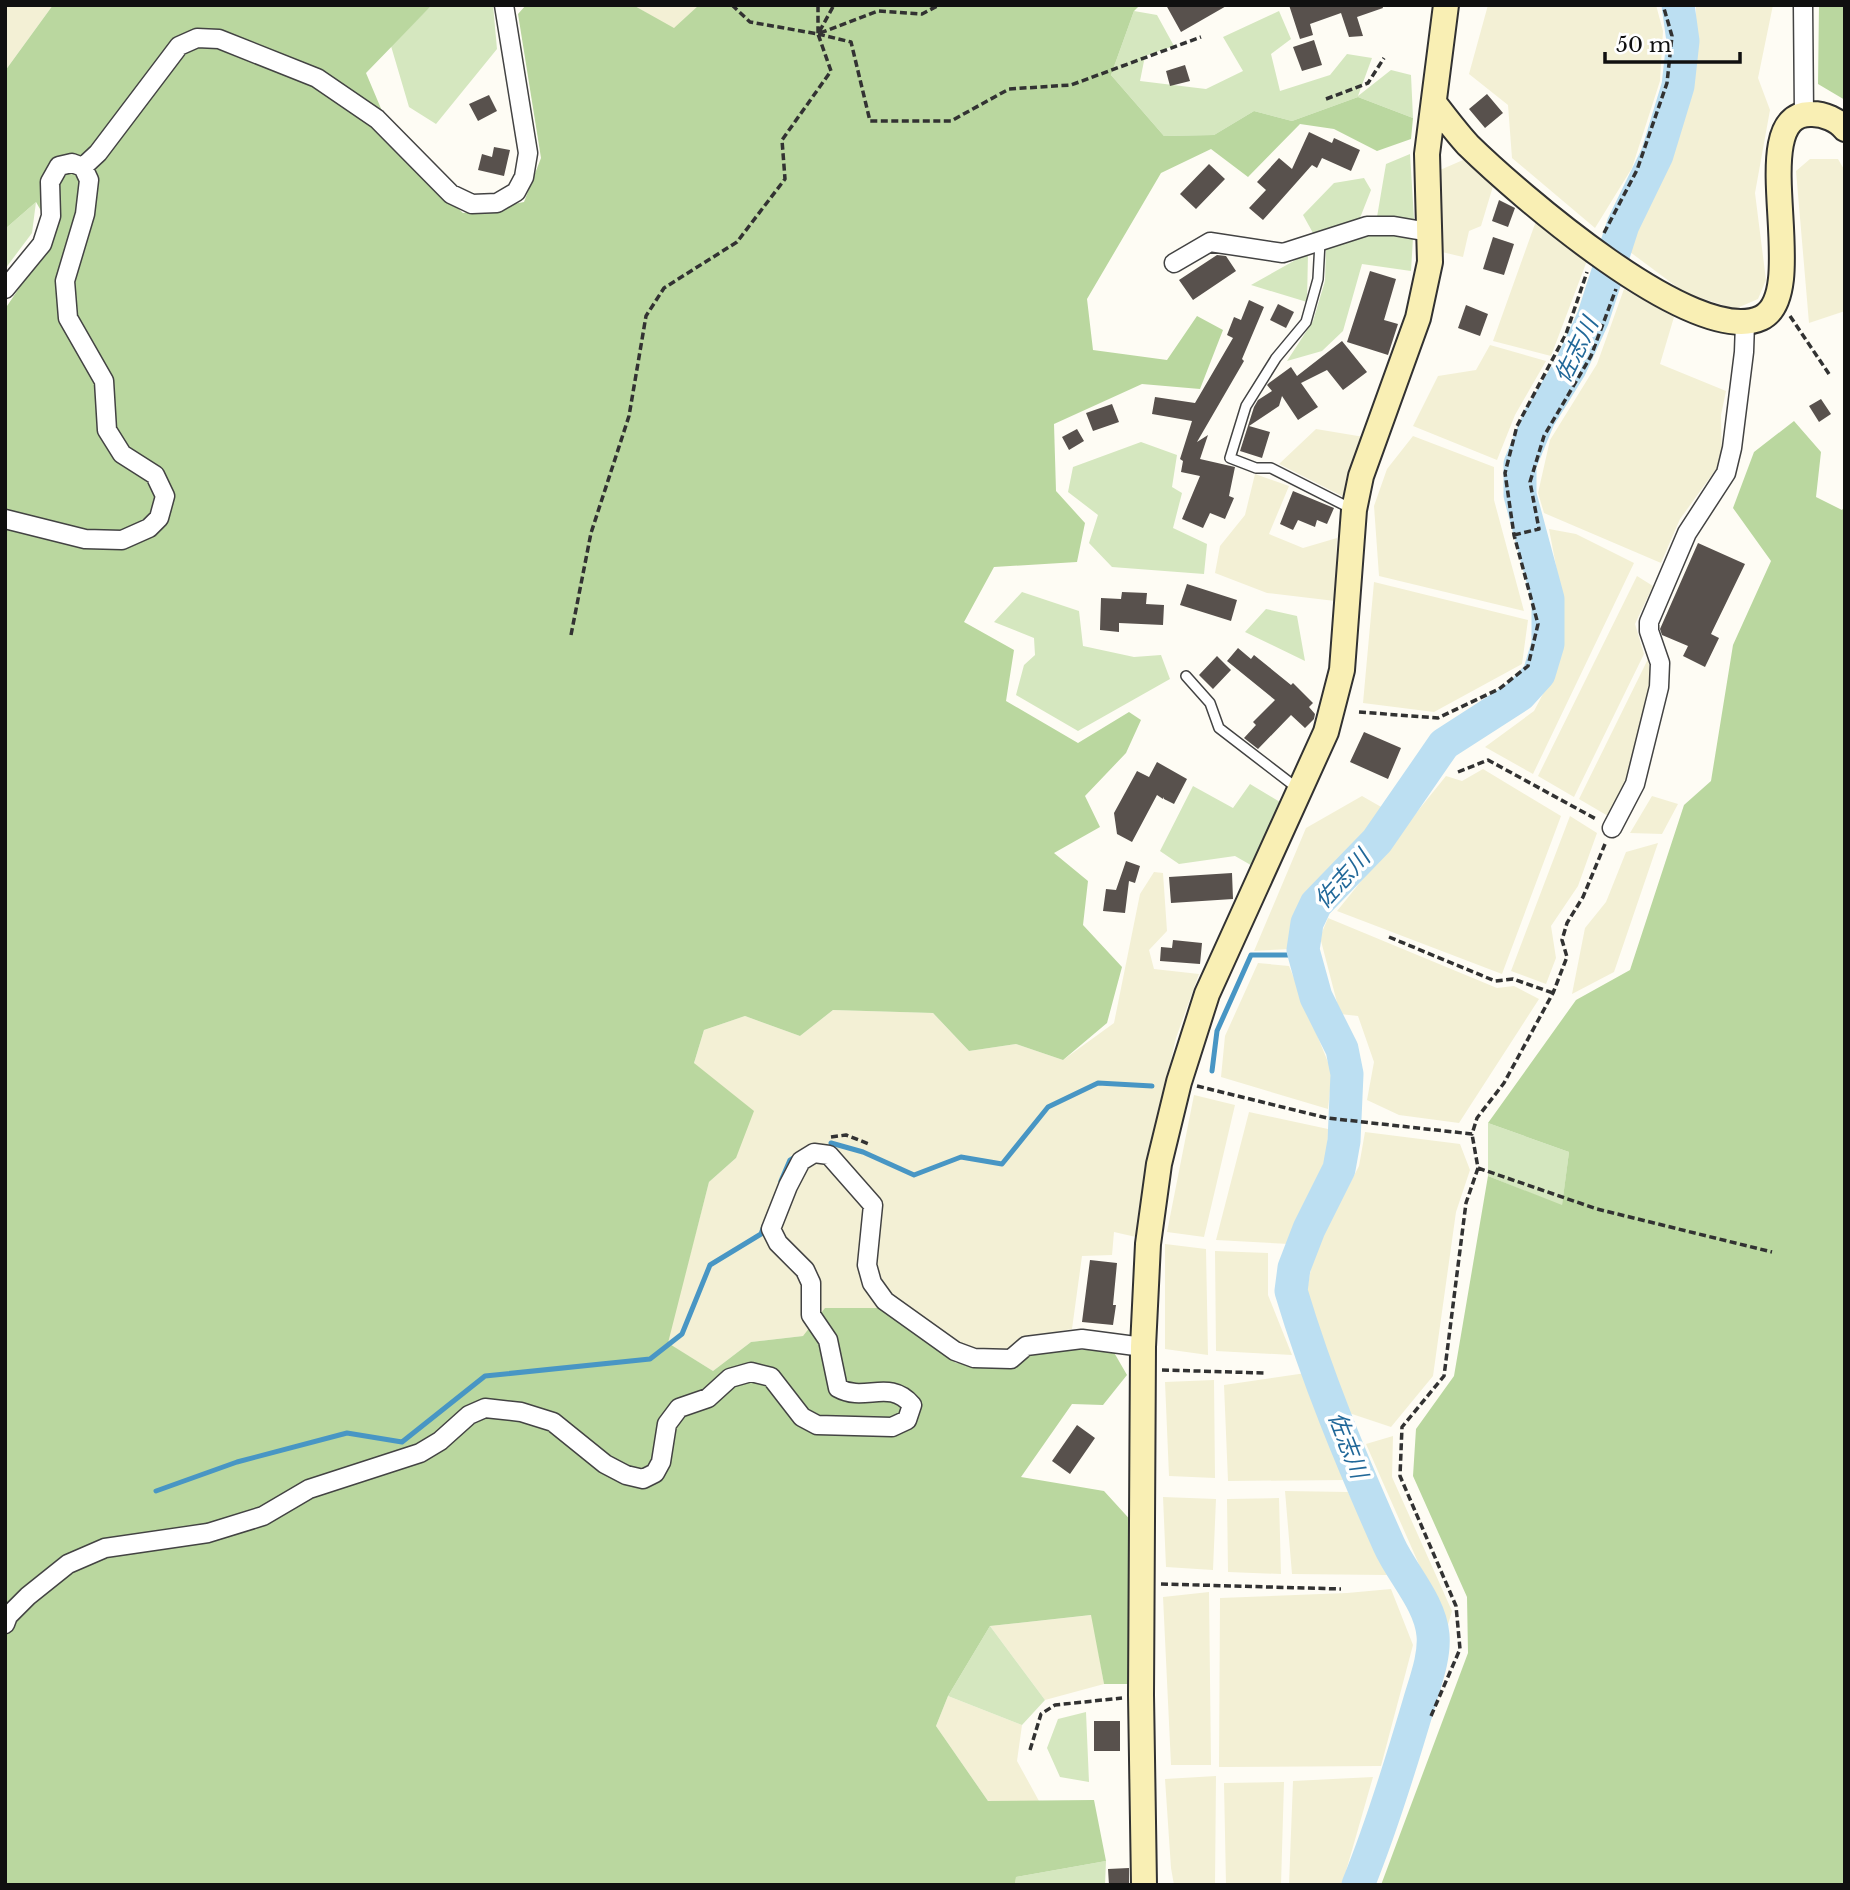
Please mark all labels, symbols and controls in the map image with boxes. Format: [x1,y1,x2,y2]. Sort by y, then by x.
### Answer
scale bar [1605,21,1740,65]
text: 50 m [1616,32,1672,58]
water label: 佐志川 [1548,310,1605,387]
water label: 佐志川 [1309,842,1377,914]
water label: 佐志川 [1323,1408,1375,1485]

